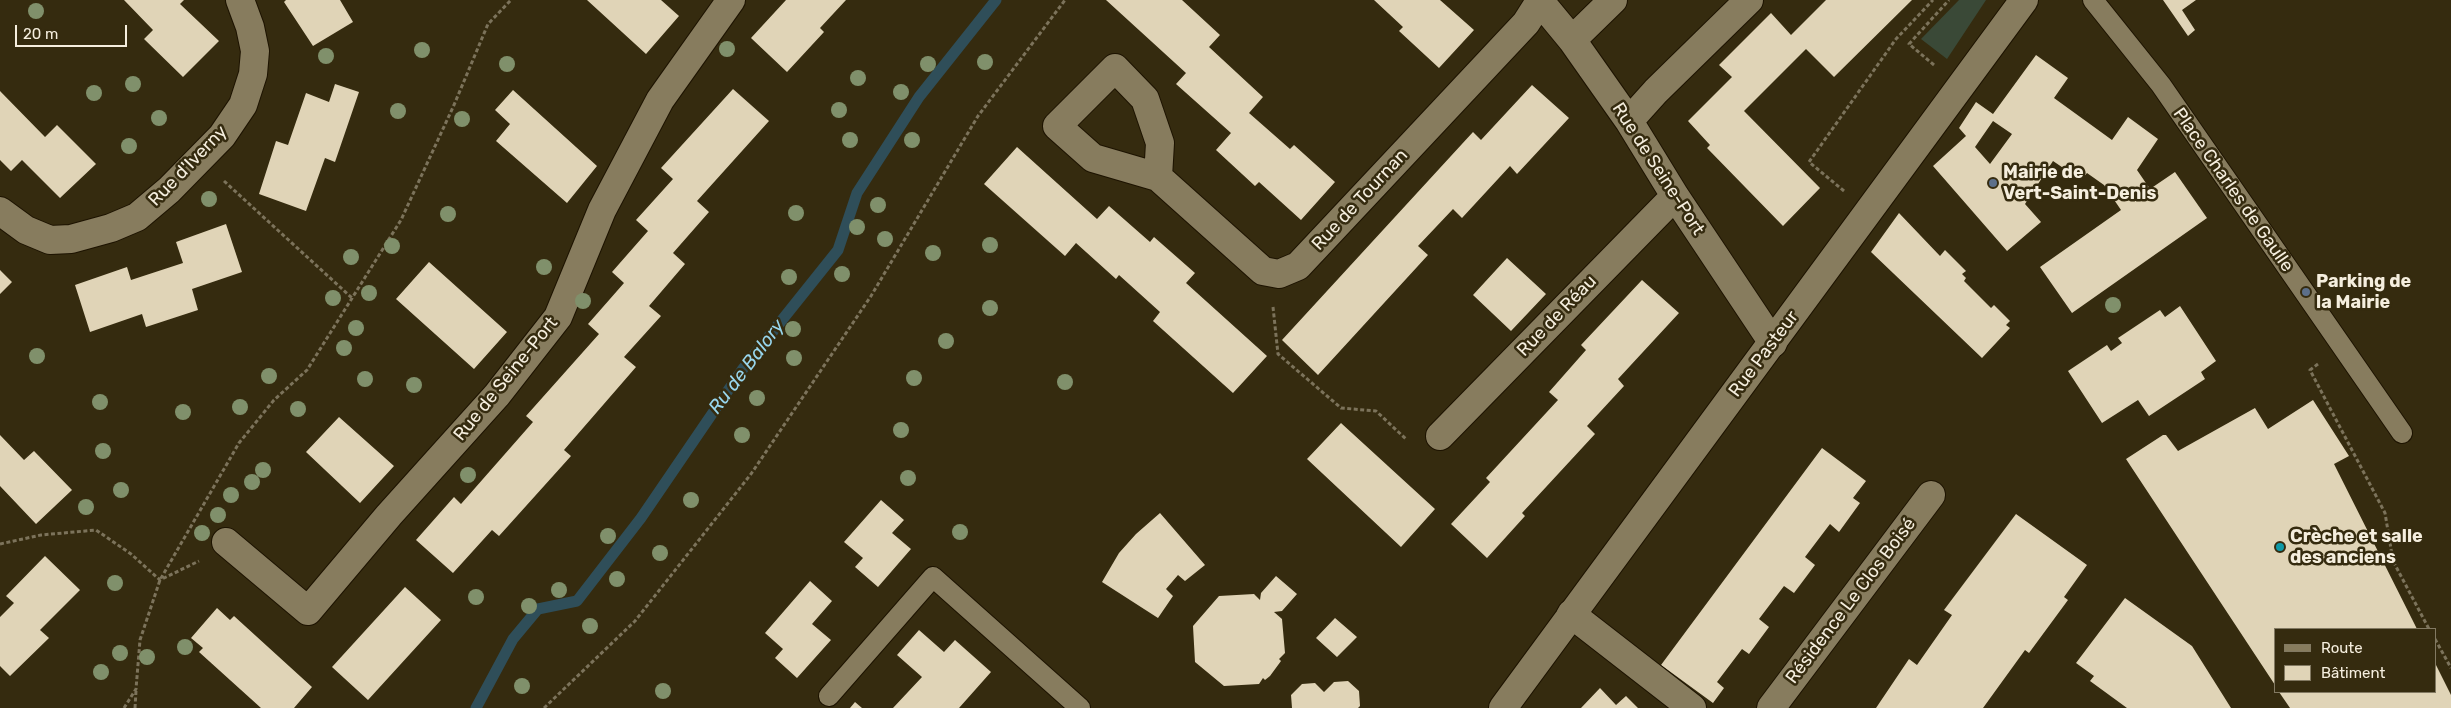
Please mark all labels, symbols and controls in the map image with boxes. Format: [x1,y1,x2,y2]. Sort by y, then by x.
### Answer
scale bar [18,15,130,47]
text: 20 m [23,25,58,43]
street label: Rue de Seine-Port [1607,99,1709,239]
street label: Place Charles de Gaulle [2168,104,2298,276]
street label: Rue d'Iverny [144,121,232,211]
street label: Rue de Tournan [1308,145,1412,255]
place label: Mairie de Vert-Saint-Denis [2003,162,2156,204]
marker: Mairie de Vert-Saint-Denis [1987,177,1999,189]
street label: Rue de Réau [1513,271,1601,361]
place label: Parking de la Mairie [2316,271,2411,314]
marker: Parking de la Mairie [2300,286,2312,298]
street label: Rue Pasteur [1725,307,1803,401]
street label: Rue de Seine-Port [449,313,563,445]
water label: Ru de Balory [704,315,790,419]
street label: Résidence Le Clos Boisé [1782,514,1920,688]
place label: Crèche et salle des anciens [2290,526,2423,568]
marker: Crèche et salle des anciens [2274,541,2286,553]
legend [2274,628,2436,693]
text: Route [2321,639,2363,657]
text: Bâtiment [2321,664,2385,682]

